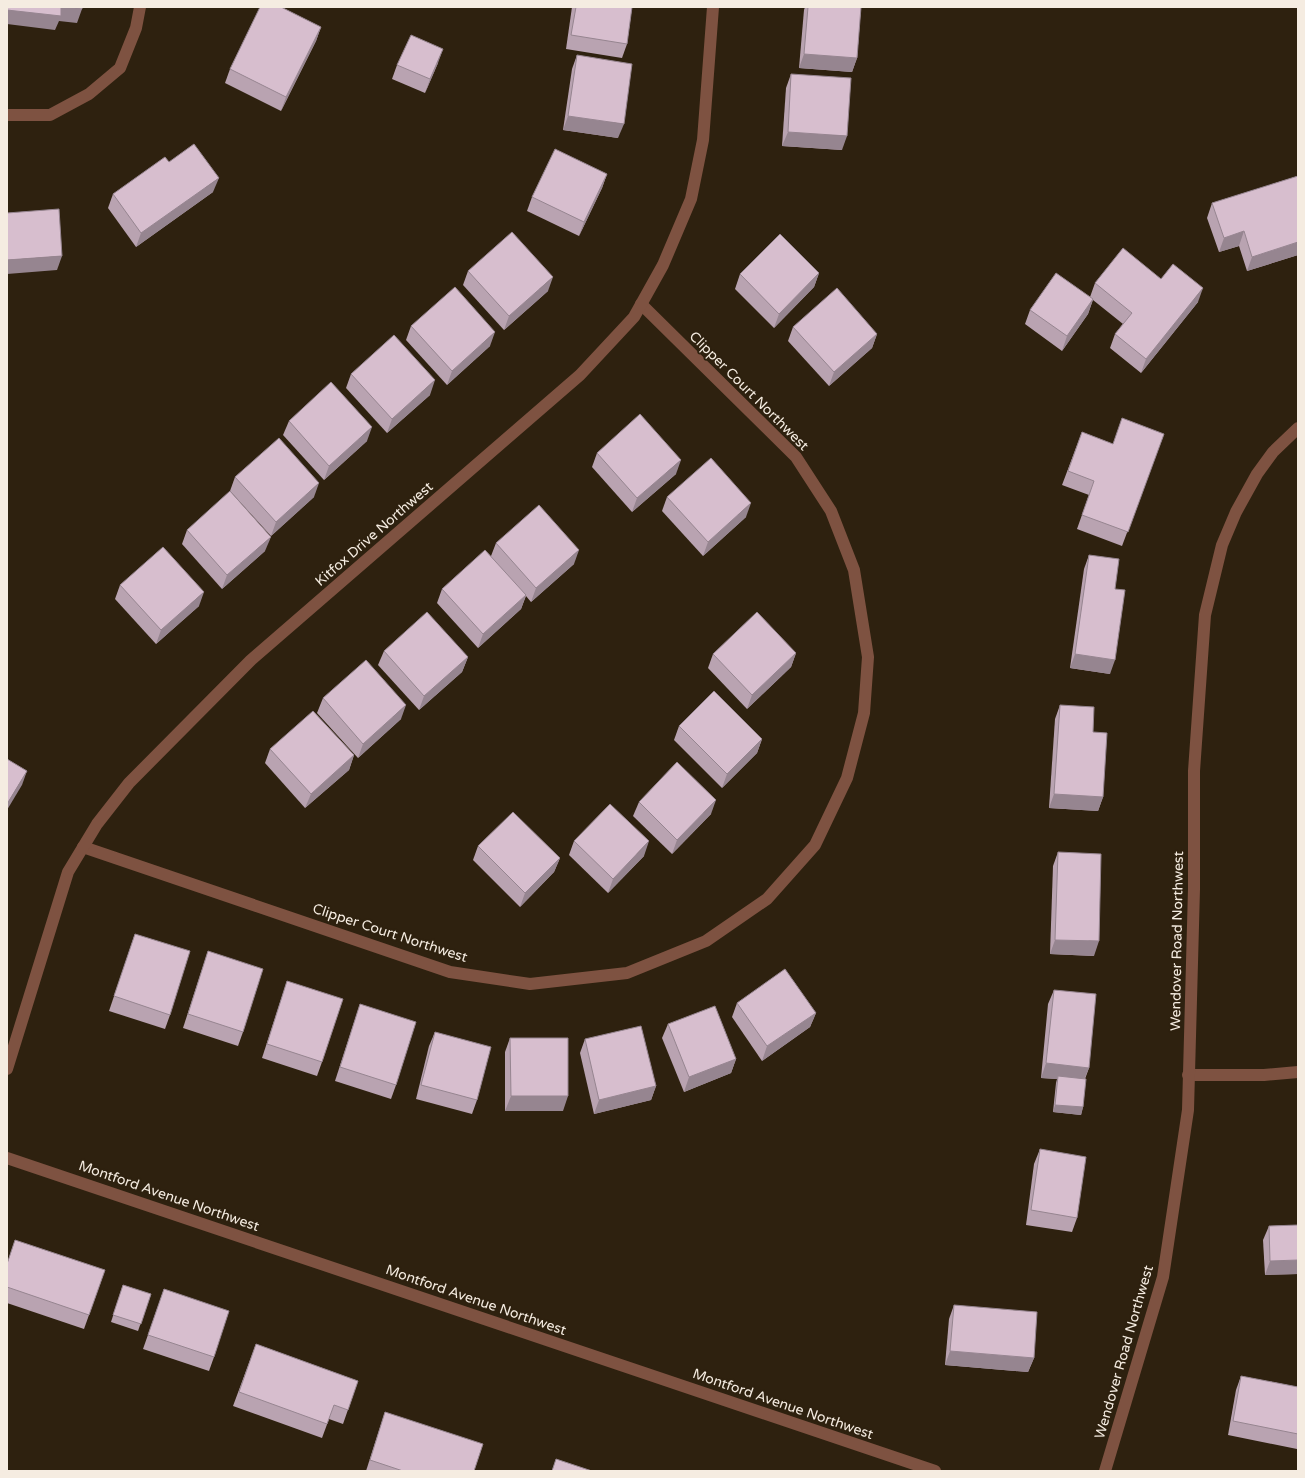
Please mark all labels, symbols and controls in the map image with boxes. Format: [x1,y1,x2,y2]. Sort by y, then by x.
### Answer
street label: Clipper Court Northwest [686,328,813,455]
street label: Kitfox Drive Northwest [312,478,437,590]
street label: Wendover Road Northwest [1167,850,1187,1031]
street label: Clipper Court Northwest [310,900,470,966]
street label: Montford Avenue Northwest [76,1157,262,1235]
street label: Montford Avenue Northwest [383,1261,569,1339]
street label: Wendover Road Northwest [1091,1263,1157,1441]
street label: Montford Avenue Northwest [690,1365,876,1443]

